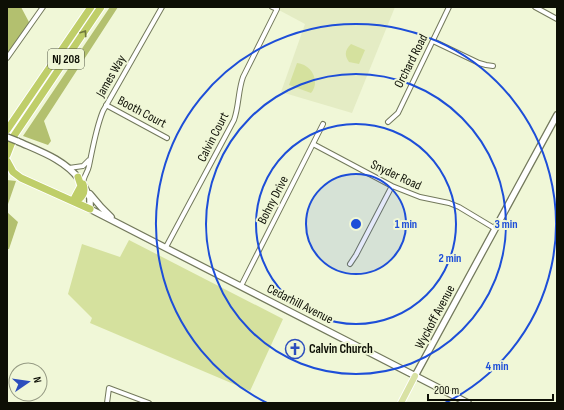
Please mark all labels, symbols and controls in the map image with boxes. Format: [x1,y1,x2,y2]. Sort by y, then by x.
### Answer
one-way arrow [79,30,86,37]
street label: Orchard Road [391,31,431,91]
road number: NJ 208 [48,49,84,69]
street label: James Way [92,52,129,101]
street label: Booth Court [115,92,169,132]
street label: Calvin Court [194,110,232,164]
street label: Snyder Road [368,156,424,194]
street label: Bohny Drive [254,173,292,227]
centre of rings [349,217,363,231]
text: 1 min [395,217,417,232]
text: 3 min [495,217,517,232]
text: 2 min [439,251,461,266]
street label: Cedarhill Avenue [264,280,336,328]
street label: Wyckoff Avenue [412,282,458,352]
church icon: Calvin Church [284,338,306,360]
place label: Calvin Church [309,341,373,357]
text: 4 min [485,359,509,374]
north arrow [8,362,48,402]
text: N [30,376,44,384]
scale bar [428,376,553,402]
text: 200 m [434,383,460,398]

